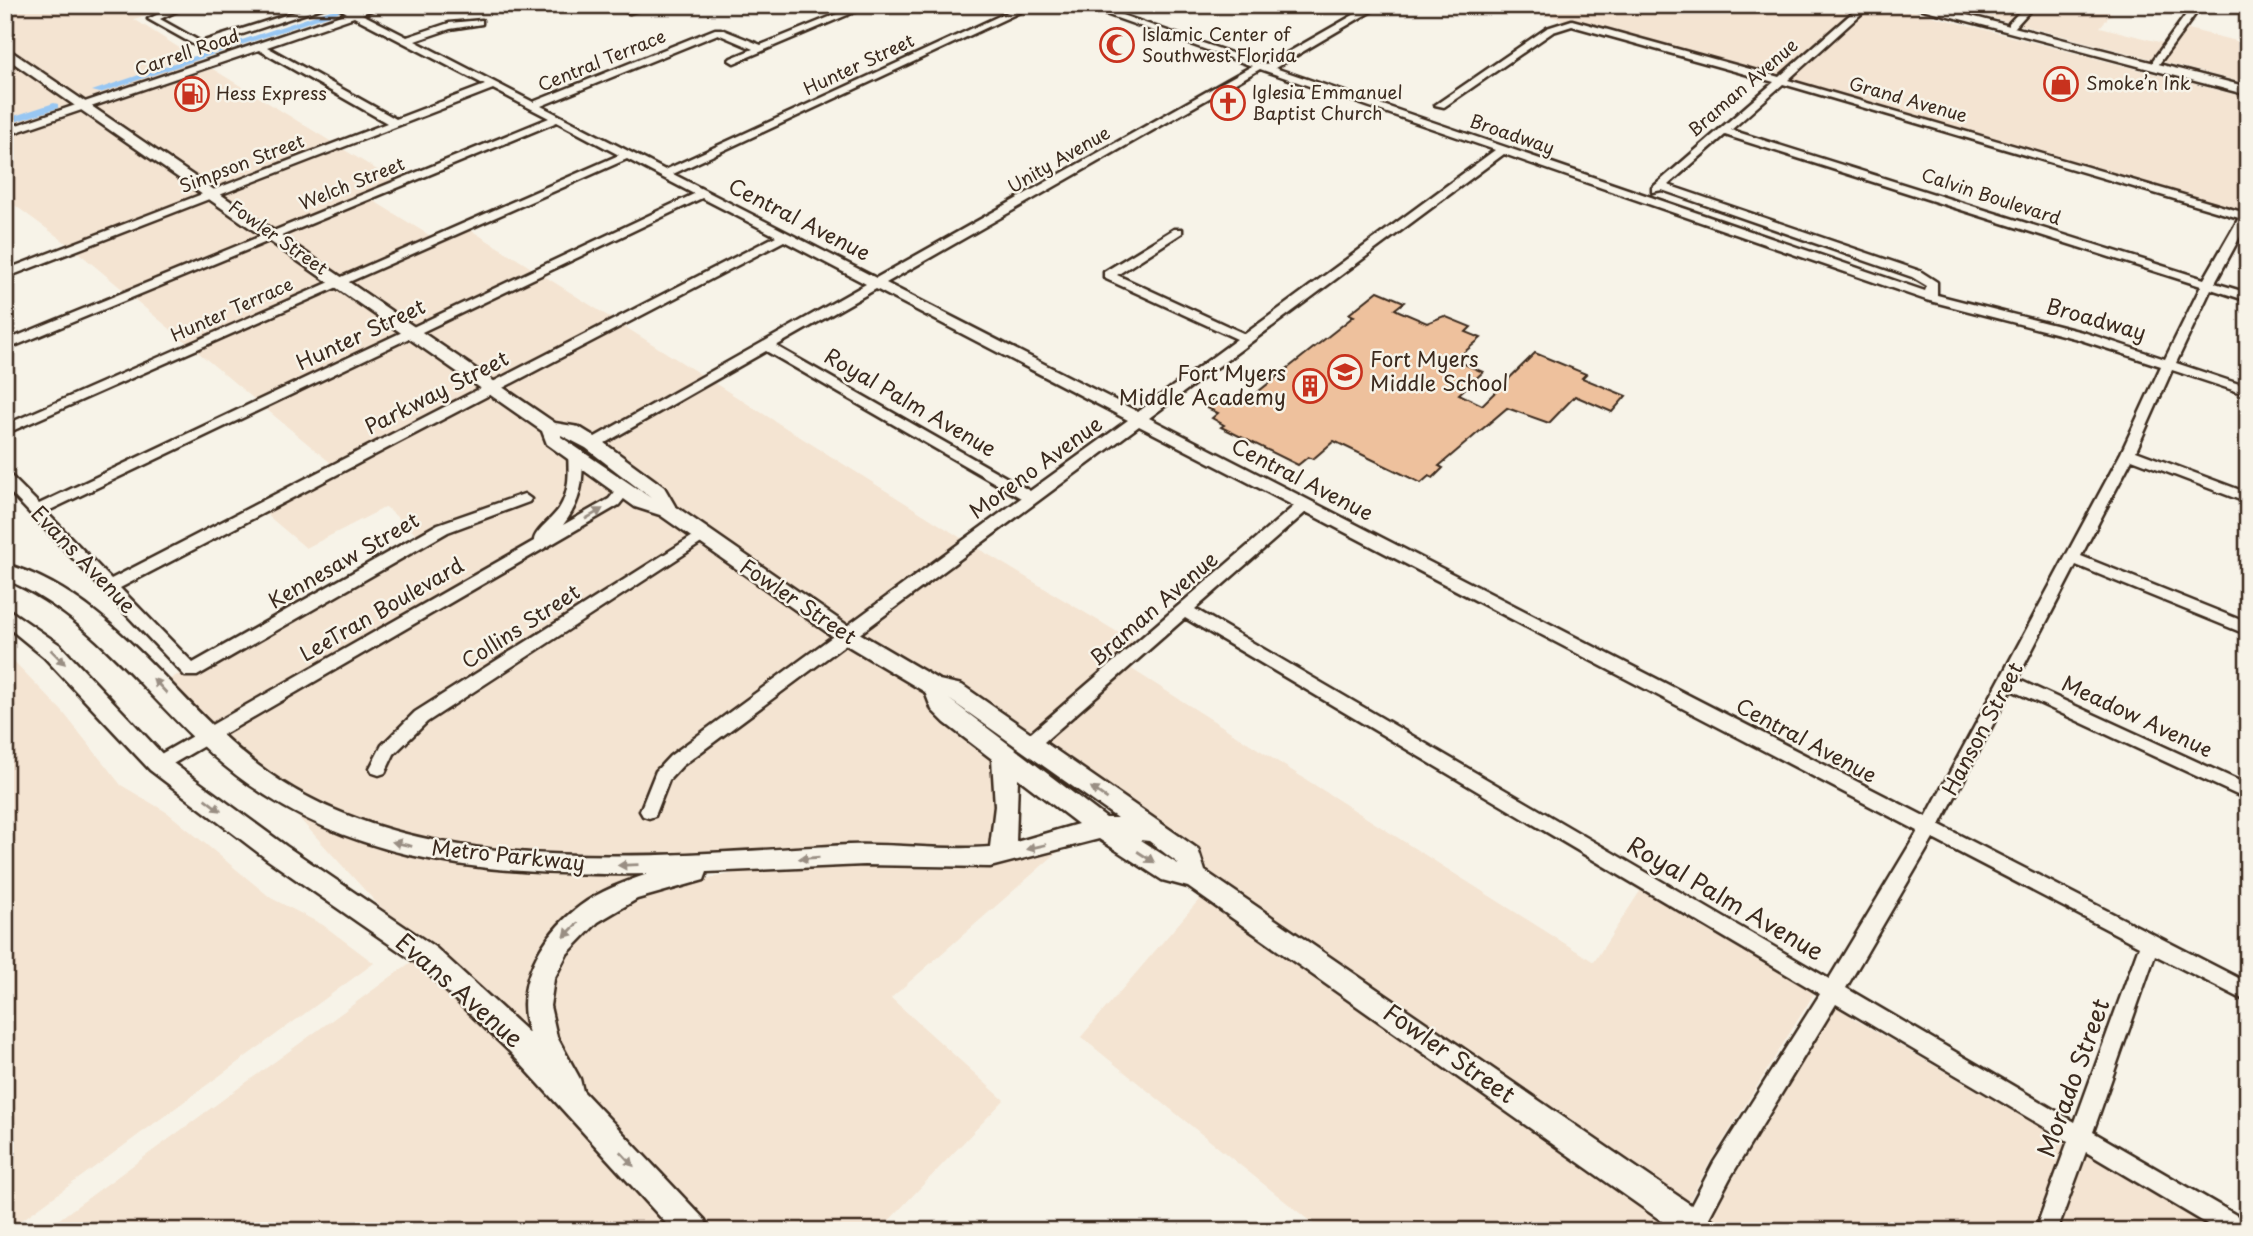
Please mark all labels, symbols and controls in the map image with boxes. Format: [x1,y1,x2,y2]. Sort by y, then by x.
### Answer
place label: Islamic Center of Southwest Florida [1142,20,1297,68]
street label: Carrell Road [131,21,242,82]
street label: Central Terrace [533,22,669,98]
street label: Hunter Street [799,26,918,101]
mosque icon: Islamic Center of Southwest Florida [1098,26,1136,64]
street label: Braman Avenue [1681,31,1803,142]
shop icon: Smoke’n Ink [2042,65,2080,103]
street label: Grand Avenue [1846,69,1971,128]
place label: Smoke’n Ink [2086,69,2191,96]
fuel station icon: Hess Express [173,75,211,113]
place label: Iglesia Emmanuel Baptist Church [1252,78,1403,126]
place label: Hess Express [216,79,327,106]
church icon: Iglesia Emmanuel Baptist Church [1209,84,1247,122]
street label: Broadway [1467,107,1558,161]
street label: Unity Avenue [1002,118,1115,199]
street label: Simpson Street [175,126,308,199]
street label: Welch Street [295,149,408,216]
street label: Calvin Boulevard [1918,160,2065,231]
street label: Central Avenue [723,169,876,268]
street label: Fowler Street [224,193,334,281]
street label: Hunter Terrace [166,270,297,348]
street label: Hunter Street [290,289,430,377]
street label: Broadway [2043,289,2150,348]
street label: Royal Palm Avenue [819,339,1003,464]
street label: Parkway Street [359,341,514,441]
place label: Fort Myers Middle School [1370,342,1508,398]
school or university icon: Fort Myers Middle School [1326,353,1364,391]
place label: Fort Myers Middle Academy [1119,356,1286,412]
building icon: Fort Myers Middle Academy [1291,367,1329,405]
street label: Moreno Avenue [962,407,1108,526]
street label: Central Avenue [1226,429,1379,528]
street label: Evans Avenue [25,497,144,620]
street label: Kennesaw Street [261,503,425,616]
one-way arrow [584,508,603,520]
street label: Braman Avenue [1081,542,1224,672]
street label: LeeTran Boulevard [293,548,469,668]
street label: Fowler Street [734,549,864,651]
street label: Collins Street [454,575,586,676]
one-way arrow [49,648,65,665]
street label: Hanson Street [1933,656,2030,800]
street label: Meadow Avenue [2057,666,2219,764]
one-way arrow [152,678,168,695]
street label: Central Avenue [1731,689,1883,790]
one-way arrow [1090,786,1108,800]
one-way arrow [204,798,222,812]
street label: Royal Palm Avenue [1621,826,1831,968]
street label: Metro Parkway [430,830,586,878]
one-way arrow [391,838,413,849]
one-way arrow [1025,842,1047,853]
one-way arrow [1137,850,1155,864]
one-way arrow [798,853,820,864]
one-way arrow [617,860,639,871]
one-way arrow [563,921,579,938]
street label: Evans Avenue [389,924,532,1055]
street label: Morado Street [2027,993,2118,1162]
street label: Fowler Street [1377,994,1524,1111]
one-way arrow [618,1150,634,1167]

